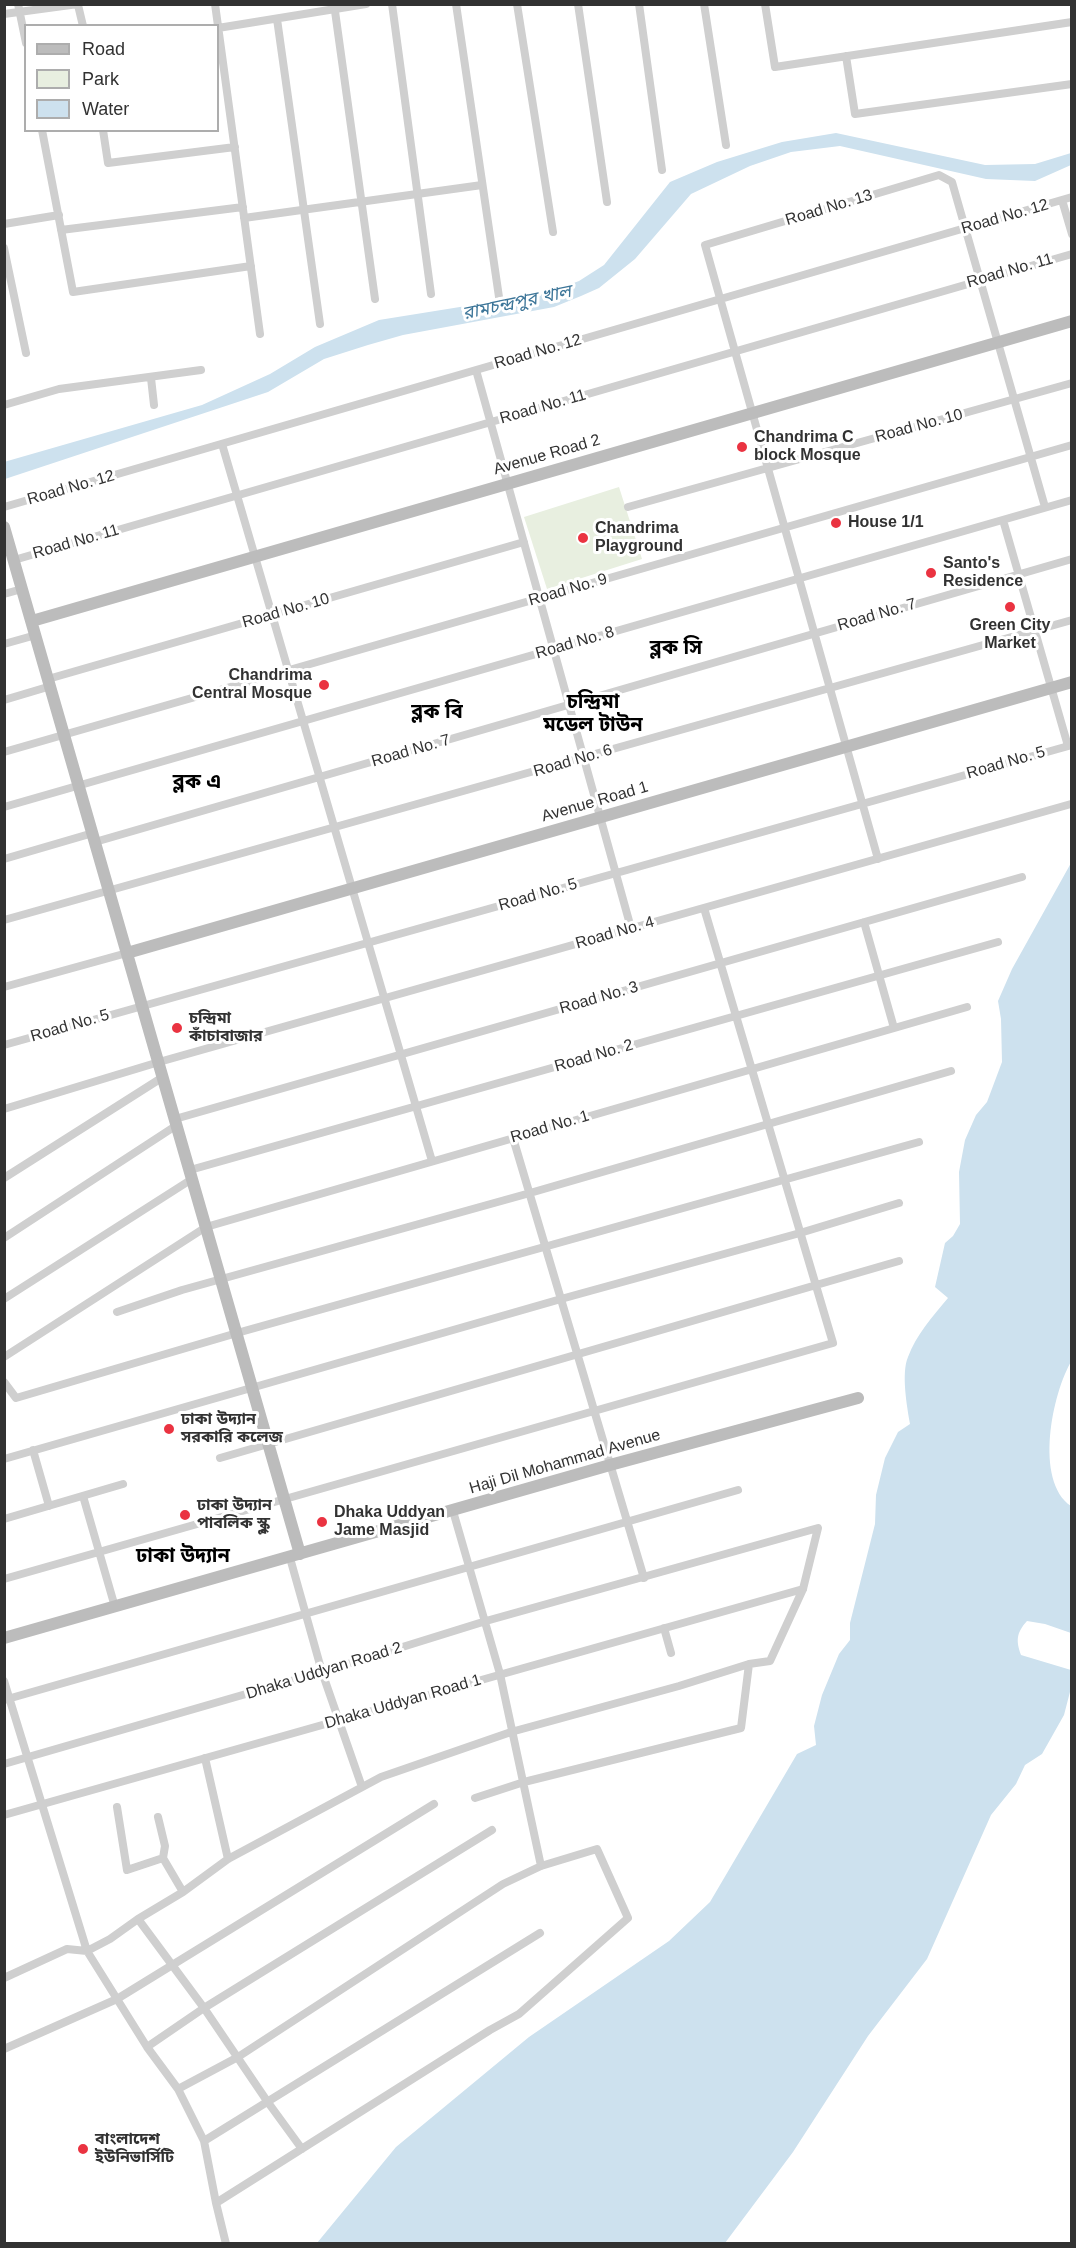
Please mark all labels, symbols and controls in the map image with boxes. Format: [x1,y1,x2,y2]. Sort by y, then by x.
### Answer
legend [24,24,219,132]
text: Road [82,39,125,59]
text: Park [82,69,119,89]
text: Water [82,99,129,119]
street label: Road No. 13 [783,186,875,230]
street label: Road No. 12 [959,195,1051,239]
street label: Road No. 11 [965,250,1055,292]
water label: রামচন্দ্রপুর খাল [461,281,573,325]
street label: Road No. 12 [492,330,584,374]
street label: Road No. 11 [498,386,588,428]
street label: Road No. 10 [873,405,965,447]
place label: Chandrima C block Mosque [754,428,861,466]
street label: Avenue Road 2 [491,431,603,479]
marker: Chandrima C block Mosque [735,440,749,454]
street label: Road No. 12 [25,466,117,510]
place label: House 1/1 [848,513,924,533]
marker: House 1/1 [829,516,843,530]
place label: Chandrima Playground [595,519,683,557]
street label: Road No. 11 [31,521,121,563]
marker: Chandrima Playground [576,531,590,545]
place label: Santo's Residence [943,554,1023,592]
marker: Santo's Residence [924,566,938,580]
street label: Road No. 9 [526,570,610,610]
street label: Road No. 10 [240,589,332,633]
street label: Road No. 7 [835,595,919,635]
marker: Green City Market [1003,600,1017,614]
place label: Green City Market [970,616,1050,654]
street label: Road No. 8 [533,623,617,663]
district label: ব্লক সি [650,636,702,660]
place label: Chandrima Central Mosque [192,666,312,704]
marker: Chandrima Central Mosque [317,678,331,692]
district label: চন্দ্রিমা মডেল টাউন [543,690,643,737]
district label: ব্লক বি [411,700,463,724]
street label: Road No. 7 [369,731,453,771]
street label: Road No. 6 [531,741,615,781]
street label: Road No. 5 [964,743,1048,783]
district label: ব্লক এ [173,770,221,794]
street label: Avenue Road 1 [539,778,651,826]
street label: Road No. 5 [496,875,580,915]
street label: Road No. 4 [573,913,657,953]
street label: Road No. 3 [557,978,641,1018]
street label: Road No. 5 [28,1006,112,1046]
place label: চন্দ্রিমা কাঁচাবাজার [189,1009,263,1047]
marker: চন্দ্রিমা কাঁচাবাজার [170,1021,184,1035]
street label: Road No. 2 [552,1036,636,1076]
street label: Road No. 1 [508,1107,592,1147]
place label: ঢাকা উদ্যান সরকারি কলেজ [181,1410,283,1448]
marker: ঢাকা উদ্যান সরকারি কলেজ [162,1422,176,1436]
street label: Haji Dil Mohammad Avenue [467,1425,663,1499]
place label: ঢাকা উদ্যান পাবলিক স্কুল [197,1496,272,1534]
place label: Dhaka Uddyan Jame Masjid [334,1503,445,1541]
marker: ঢাকা উদ্যান পাবলিক স্কুল [178,1508,192,1522]
marker: Dhaka Uddyan Jame Masjid [315,1515,329,1529]
district label: ঢাকা উদ্যান [136,1544,230,1568]
street label: Dhaka Uddyan Road 2 [244,1638,404,1704]
street label: Dhaka Uddyan Road 1 [323,1670,483,1734]
place label: বাংলাদেশ ইউনিভার্সিটি [95,2130,174,2168]
marker: বাংলাদেশ ইউনিভার্সিটি [76,2142,90,2156]

